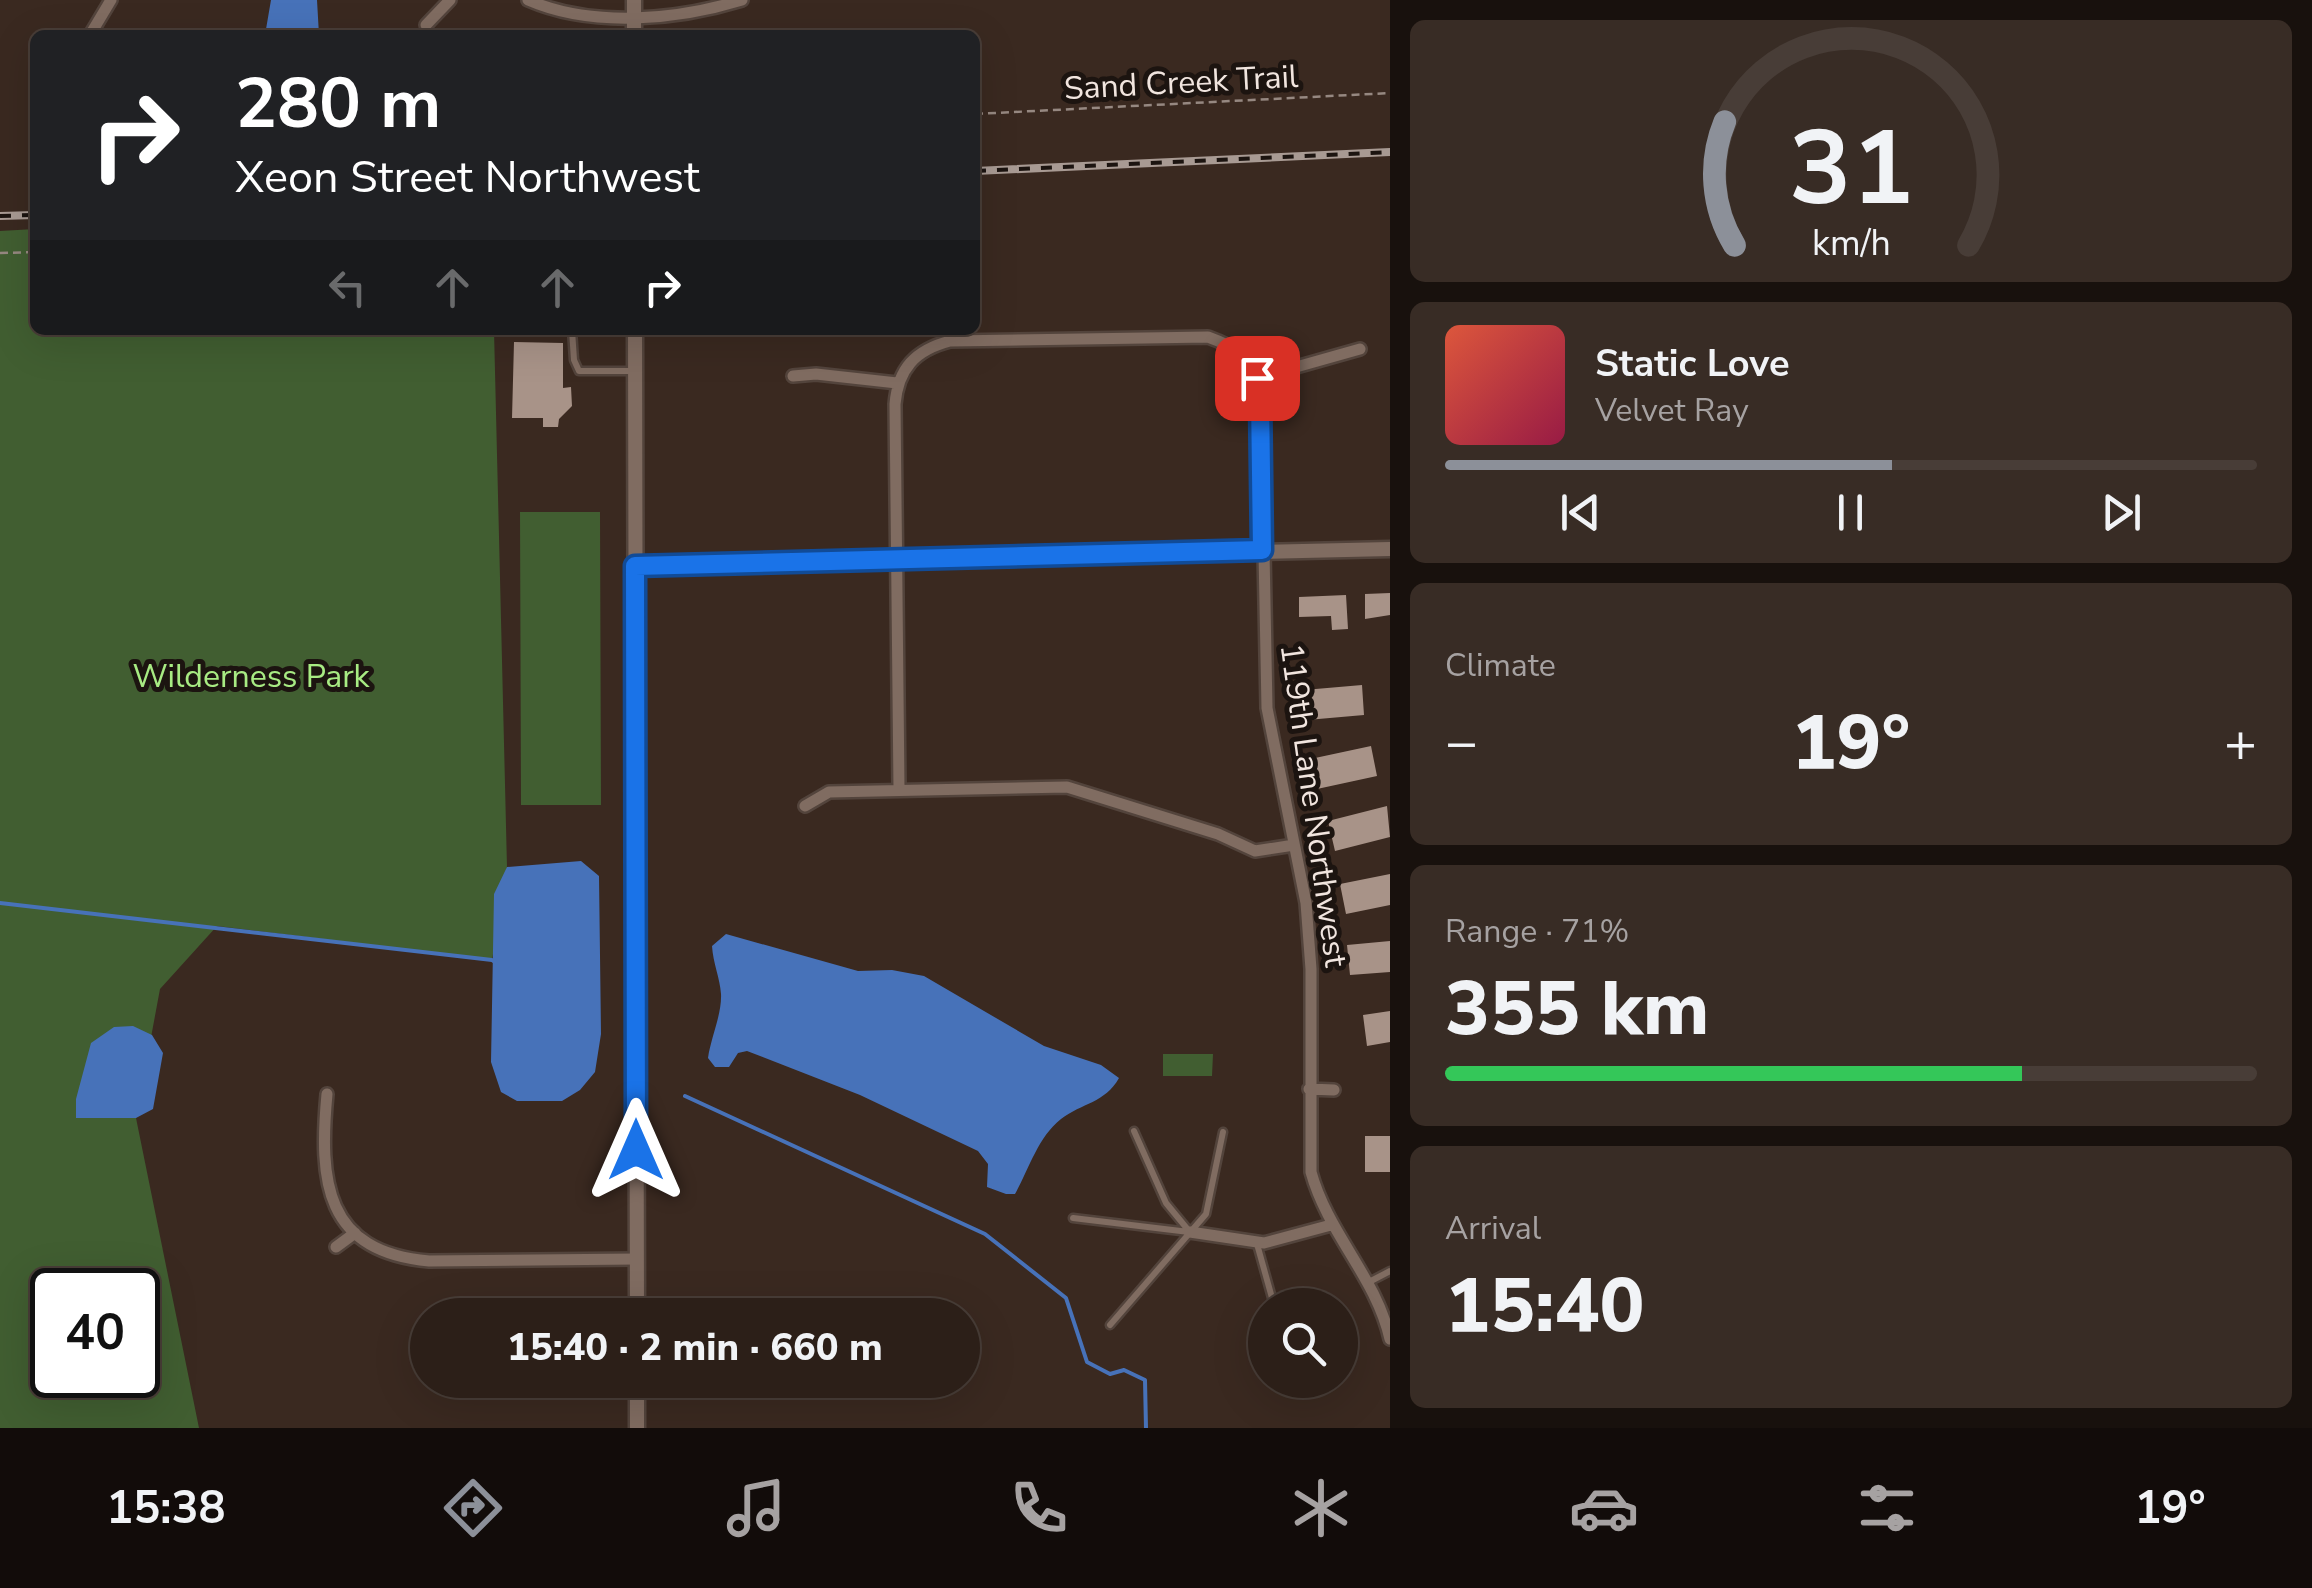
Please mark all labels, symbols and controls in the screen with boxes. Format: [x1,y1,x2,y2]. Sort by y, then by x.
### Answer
street label: Sand Creek Trail [1063,55,1300,110]
text: 280 m [235,56,441,152]
icon: right [70,70,200,200]
text: 31 [1789,98,1913,240]
text: Xeon Street Northwest [235,147,700,208]
text: km/h [1812,219,1890,268]
icon: left [320,260,375,315]
icon: ahead [425,260,480,315]
icon: ahead [530,260,585,315]
icon: right [635,260,690,315]
pin [1215,336,1300,421]
text: Static Love [1595,338,1790,389]
icon: arrive [1230,351,1285,406]
text: Velvet Ray [1595,389,1749,432]
icon: previous [1553,485,1608,540]
icon: pause [1823,485,1878,540]
icon: next [2094,485,2149,540]
street label: 119th Lane Northwest [1270,641,1358,970]
text: Climate [1445,644,1556,687]
park label: Wilderness Park [132,655,371,698]
text: 19° [1792,692,1910,794]
text: − [1445,705,1478,780]
text: + [2224,705,2257,780]
text: Range · 71% [1445,910,1629,953]
text: 355 km [1445,958,1709,1060]
position arrow [584,1098,688,1202]
text: Arrival [1445,1207,1541,1250]
text: 15:40 [1445,1255,1645,1357]
speed limit sign: 40 [30,1268,160,1398]
map controls [1248,1288,1358,1398]
button: search [1248,1288,1358,1398]
text: 15:40 · 2 min · 660 m [507,1322,883,1373]
icon: directions [438,1473,508,1543]
icon: music [721,1473,791,1543]
icon: phone [1004,1473,1074,1543]
icon: climate [1286,1473,1356,1543]
icon: car [1569,1473,1639,1543]
icon: filters [1852,1473,1922,1543]
text: 15:38 [106,1478,226,1539]
text: 19° [2135,1478,2206,1539]

